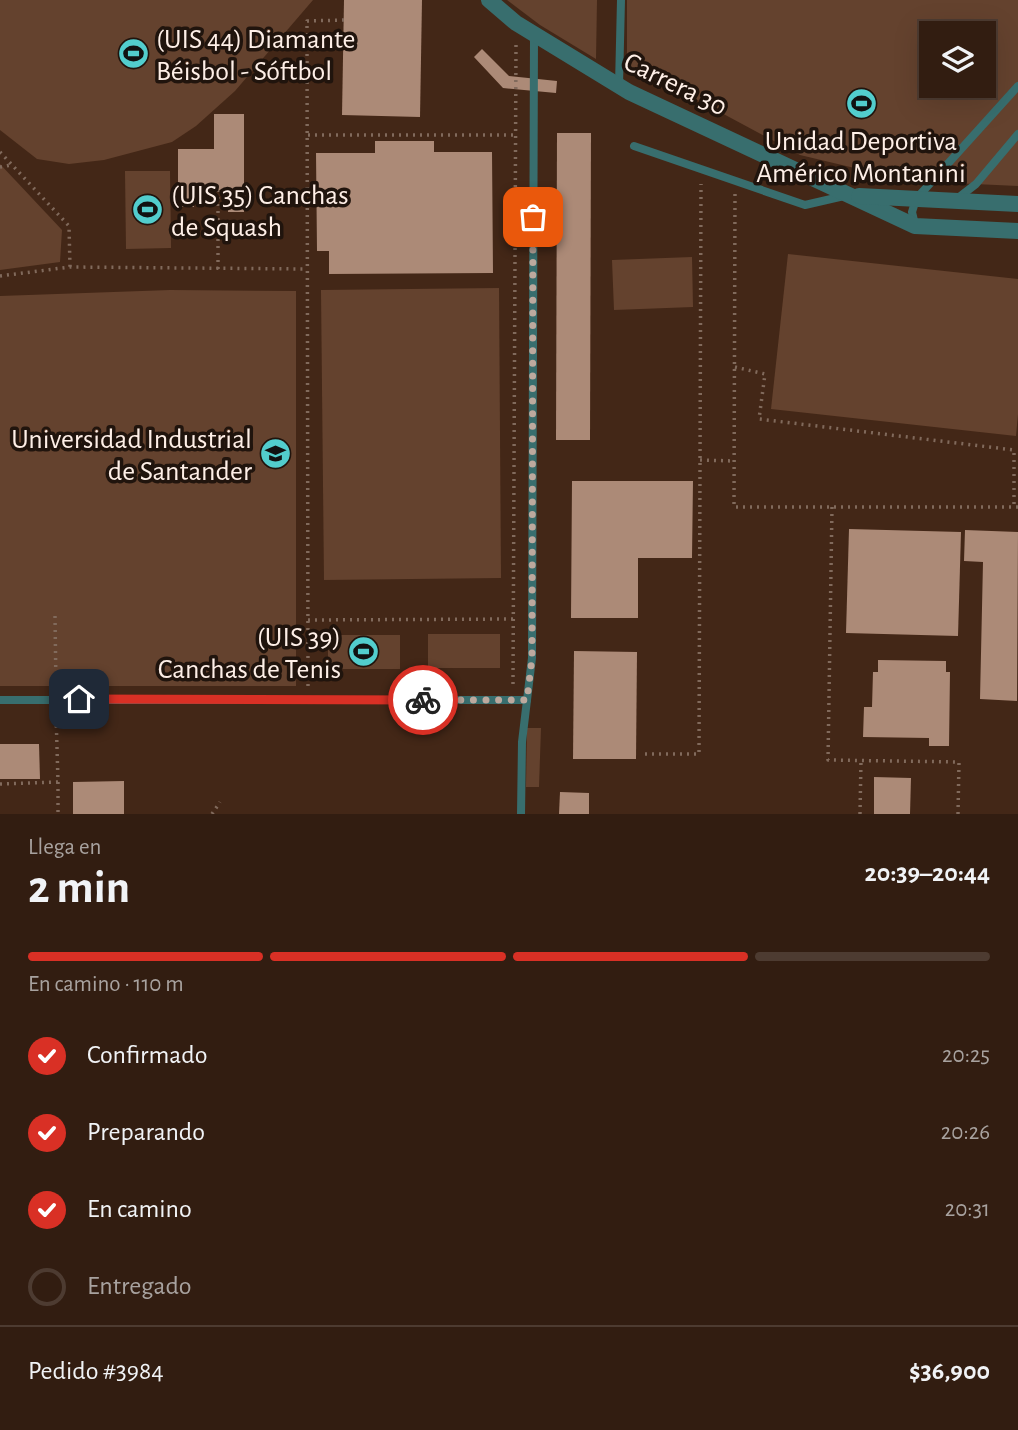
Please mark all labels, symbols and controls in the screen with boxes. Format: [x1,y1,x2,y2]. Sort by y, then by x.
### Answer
map controls [919,21,996,98]
button: layers [919,21,996,98]
place label: (UIS 44) Diamante Béisbol - Sóftbol [156,26,356,86]
sports icon: (UIS 44) Diamante Béisbol - Sóftbol [116,37,150,71]
street label: Carrera 30 [619,48,731,122]
sports icon: Unidad Deportiva Américo Montanini [844,86,878,120]
place label: Unidad Deportiva Américo Montanini [756,128,966,188]
place label: (UIS 35) Canchas de Squash [171,182,349,242]
pin [503,187,563,247]
sports icon: (UIS 35) Canchas de Squash [131,193,165,227]
icon: bag [514,198,552,236]
place label: Universidad Industrial de Santander [11,426,252,486]
school or university icon: Universidad Industrial de Santander [258,437,292,471]
place label: (UIS 39) Canchas de Tenis [158,624,341,684]
sports icon: (UIS 39) Canchas de Tenis [347,635,381,669]
courier [388,665,458,735]
pin [49,669,109,729]
icon: home [60,680,98,718]
icon: bike [404,681,442,719]
text: Llega en [28,836,101,859]
text: 20:39–20:44 [865,860,990,886]
text: 2 min [28,865,130,911]
text: En camino · 110 m [28,973,184,996]
icon: check [28,1037,66,1075]
text: Confirmado [87,1042,208,1068]
text: 20:25 [942,1044,990,1067]
icon: check [28,1114,66,1152]
text: Preparando [87,1119,205,1145]
text: 20:26 [941,1121,990,1144]
icon: check [28,1191,66,1229]
text: En camino [87,1196,192,1222]
text: 20:31 [945,1198,990,1221]
text: Entregado [87,1273,192,1299]
text: Pedido #3984 [28,1358,164,1384]
text: $36,900 [909,1358,990,1384]

